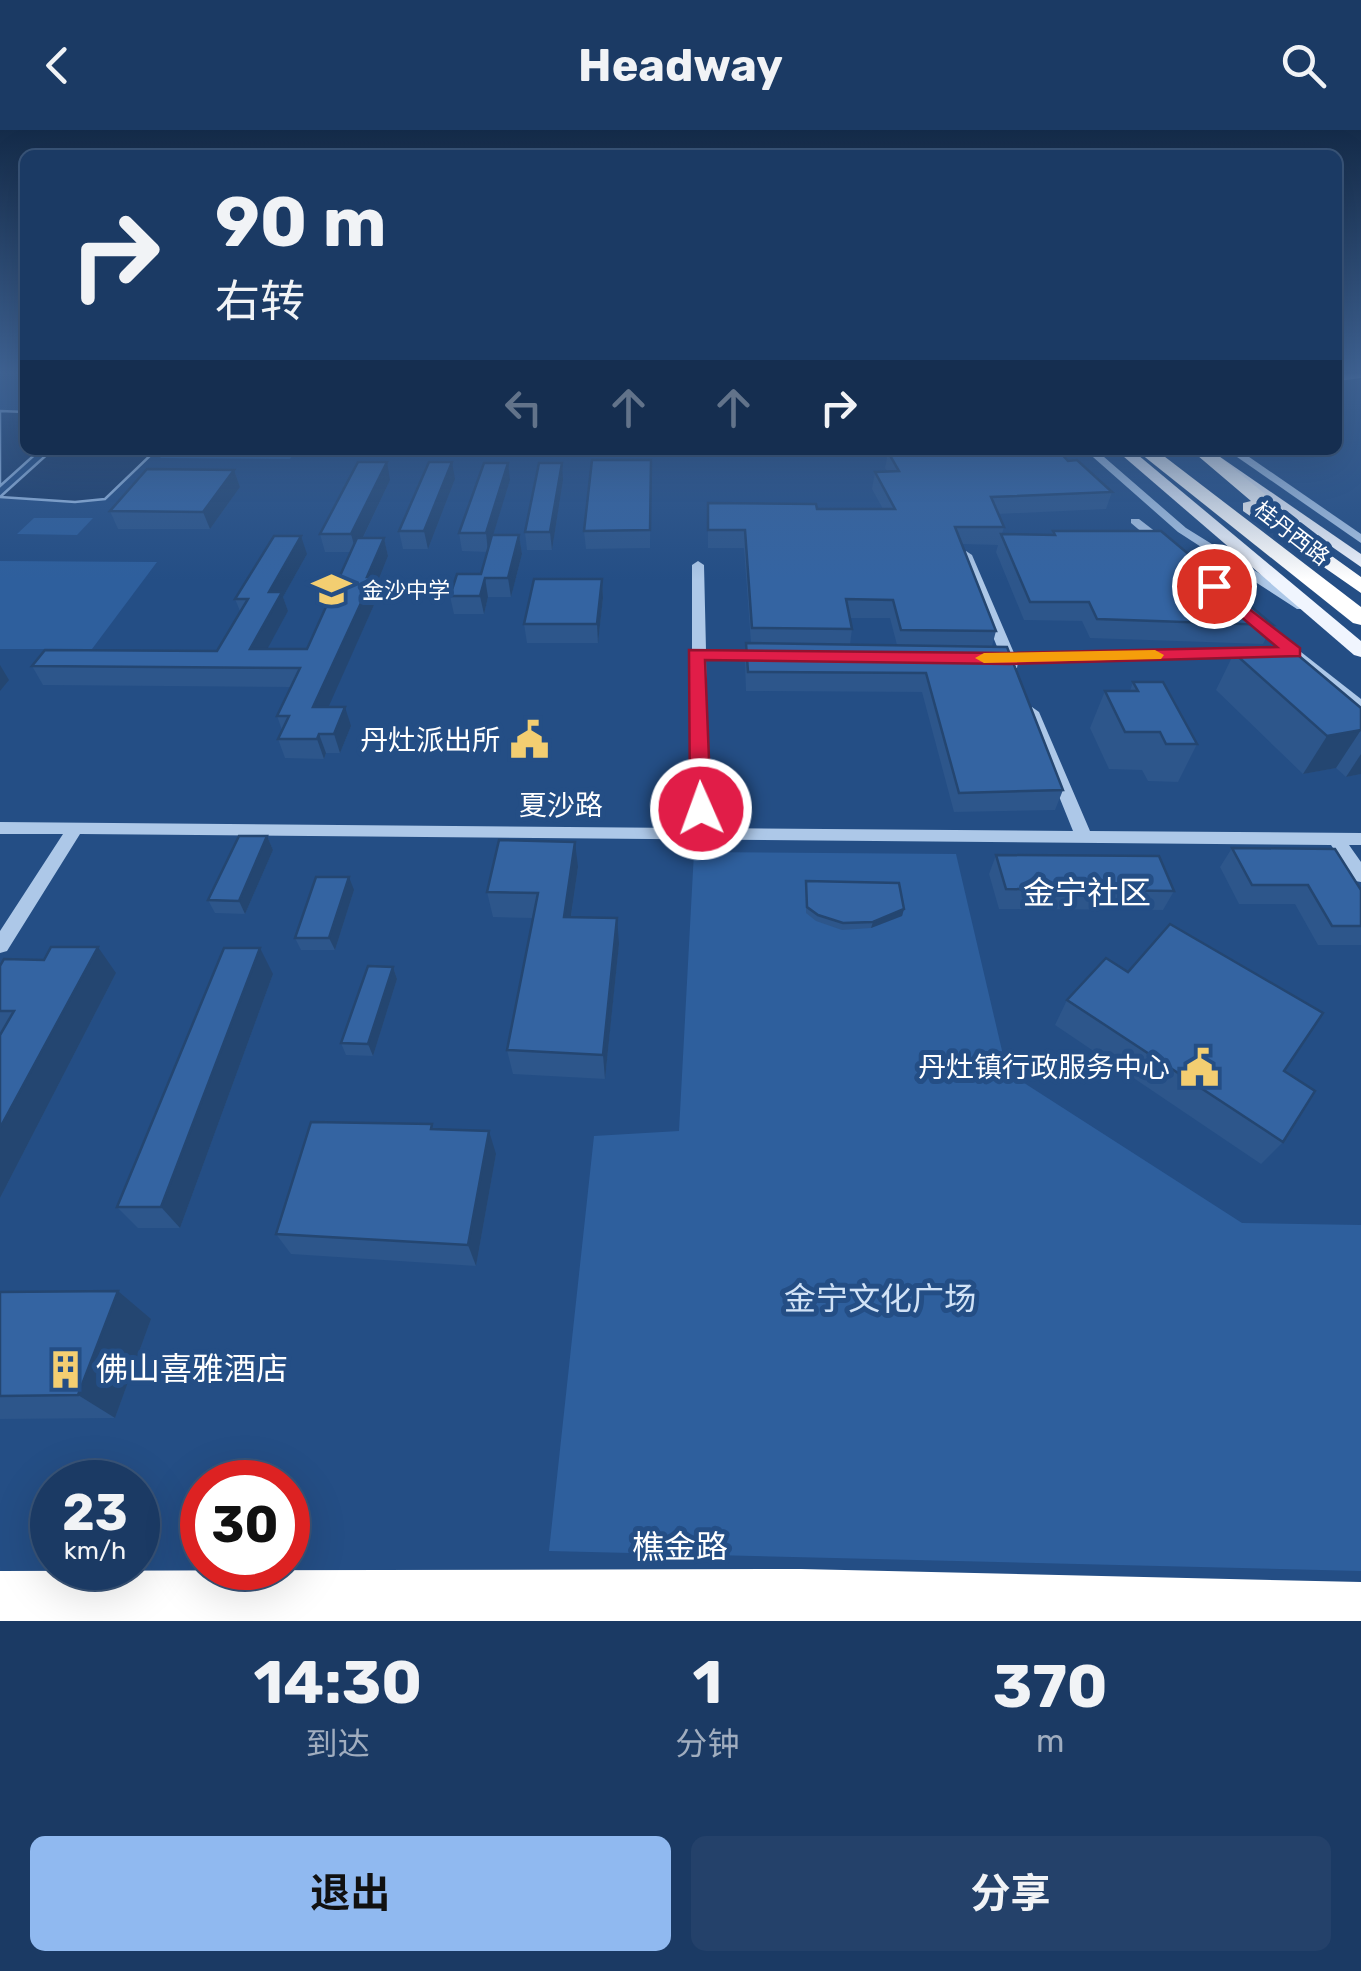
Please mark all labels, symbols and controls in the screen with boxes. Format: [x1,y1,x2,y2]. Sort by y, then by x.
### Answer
icon: back [30,38,85,93]
icon: search [1276,38,1331,93]
text: Headway [578,39,783,92]
text: 90 m [215,181,387,264]
icon: right [50,190,180,320]
text: 右转 [215,275,305,328]
icon: left [496,380,551,435]
icon: ahead [601,380,656,435]
icon: ahead [706,380,761,435]
icon: right [811,380,866,435]
street label: 桂丹西路 [1249,496,1335,571]
pin [1172,544,1257,629]
icon: arrive [1187,559,1242,614]
school or university icon: 金沙中学 [311,569,353,611]
place label: 金沙中学 [362,577,450,604]
public building icon: 丹灶派出所 [509,719,551,761]
place label: 丹灶派出所 [360,724,500,757]
position arrow [649,757,753,861]
street label: 夏沙路 [519,789,603,822]
district label: 金宁社区 [1023,874,1151,912]
public building icon: 丹灶镇行政服务中心 [1179,1046,1221,1088]
place label: 丹灶镇行政服务中心 [918,1051,1170,1084]
park label: 金宁文化广场 [784,1280,976,1318]
building icon: 佛山喜雅酒店 [45,1348,87,1390]
place label: 佛山喜雅酒店 [96,1350,288,1388]
speed limit sign: 30 [180,1460,310,1590]
text: 23 [62,1483,128,1543]
street label: 樵金路 [632,1528,728,1566]
text: km/h [64,1536,126,1565]
text: 14:30 [253,1647,422,1718]
text: 1 [693,1647,722,1718]
text: 370 [993,1651,1108,1722]
text: m [1036,1722,1064,1760]
text: 到达 [306,1725,370,1763]
text: 分钟 [675,1725,739,1763]
button: 退出 [30,1836,671,1951]
button: 分享 [691,1836,1331,1951]

